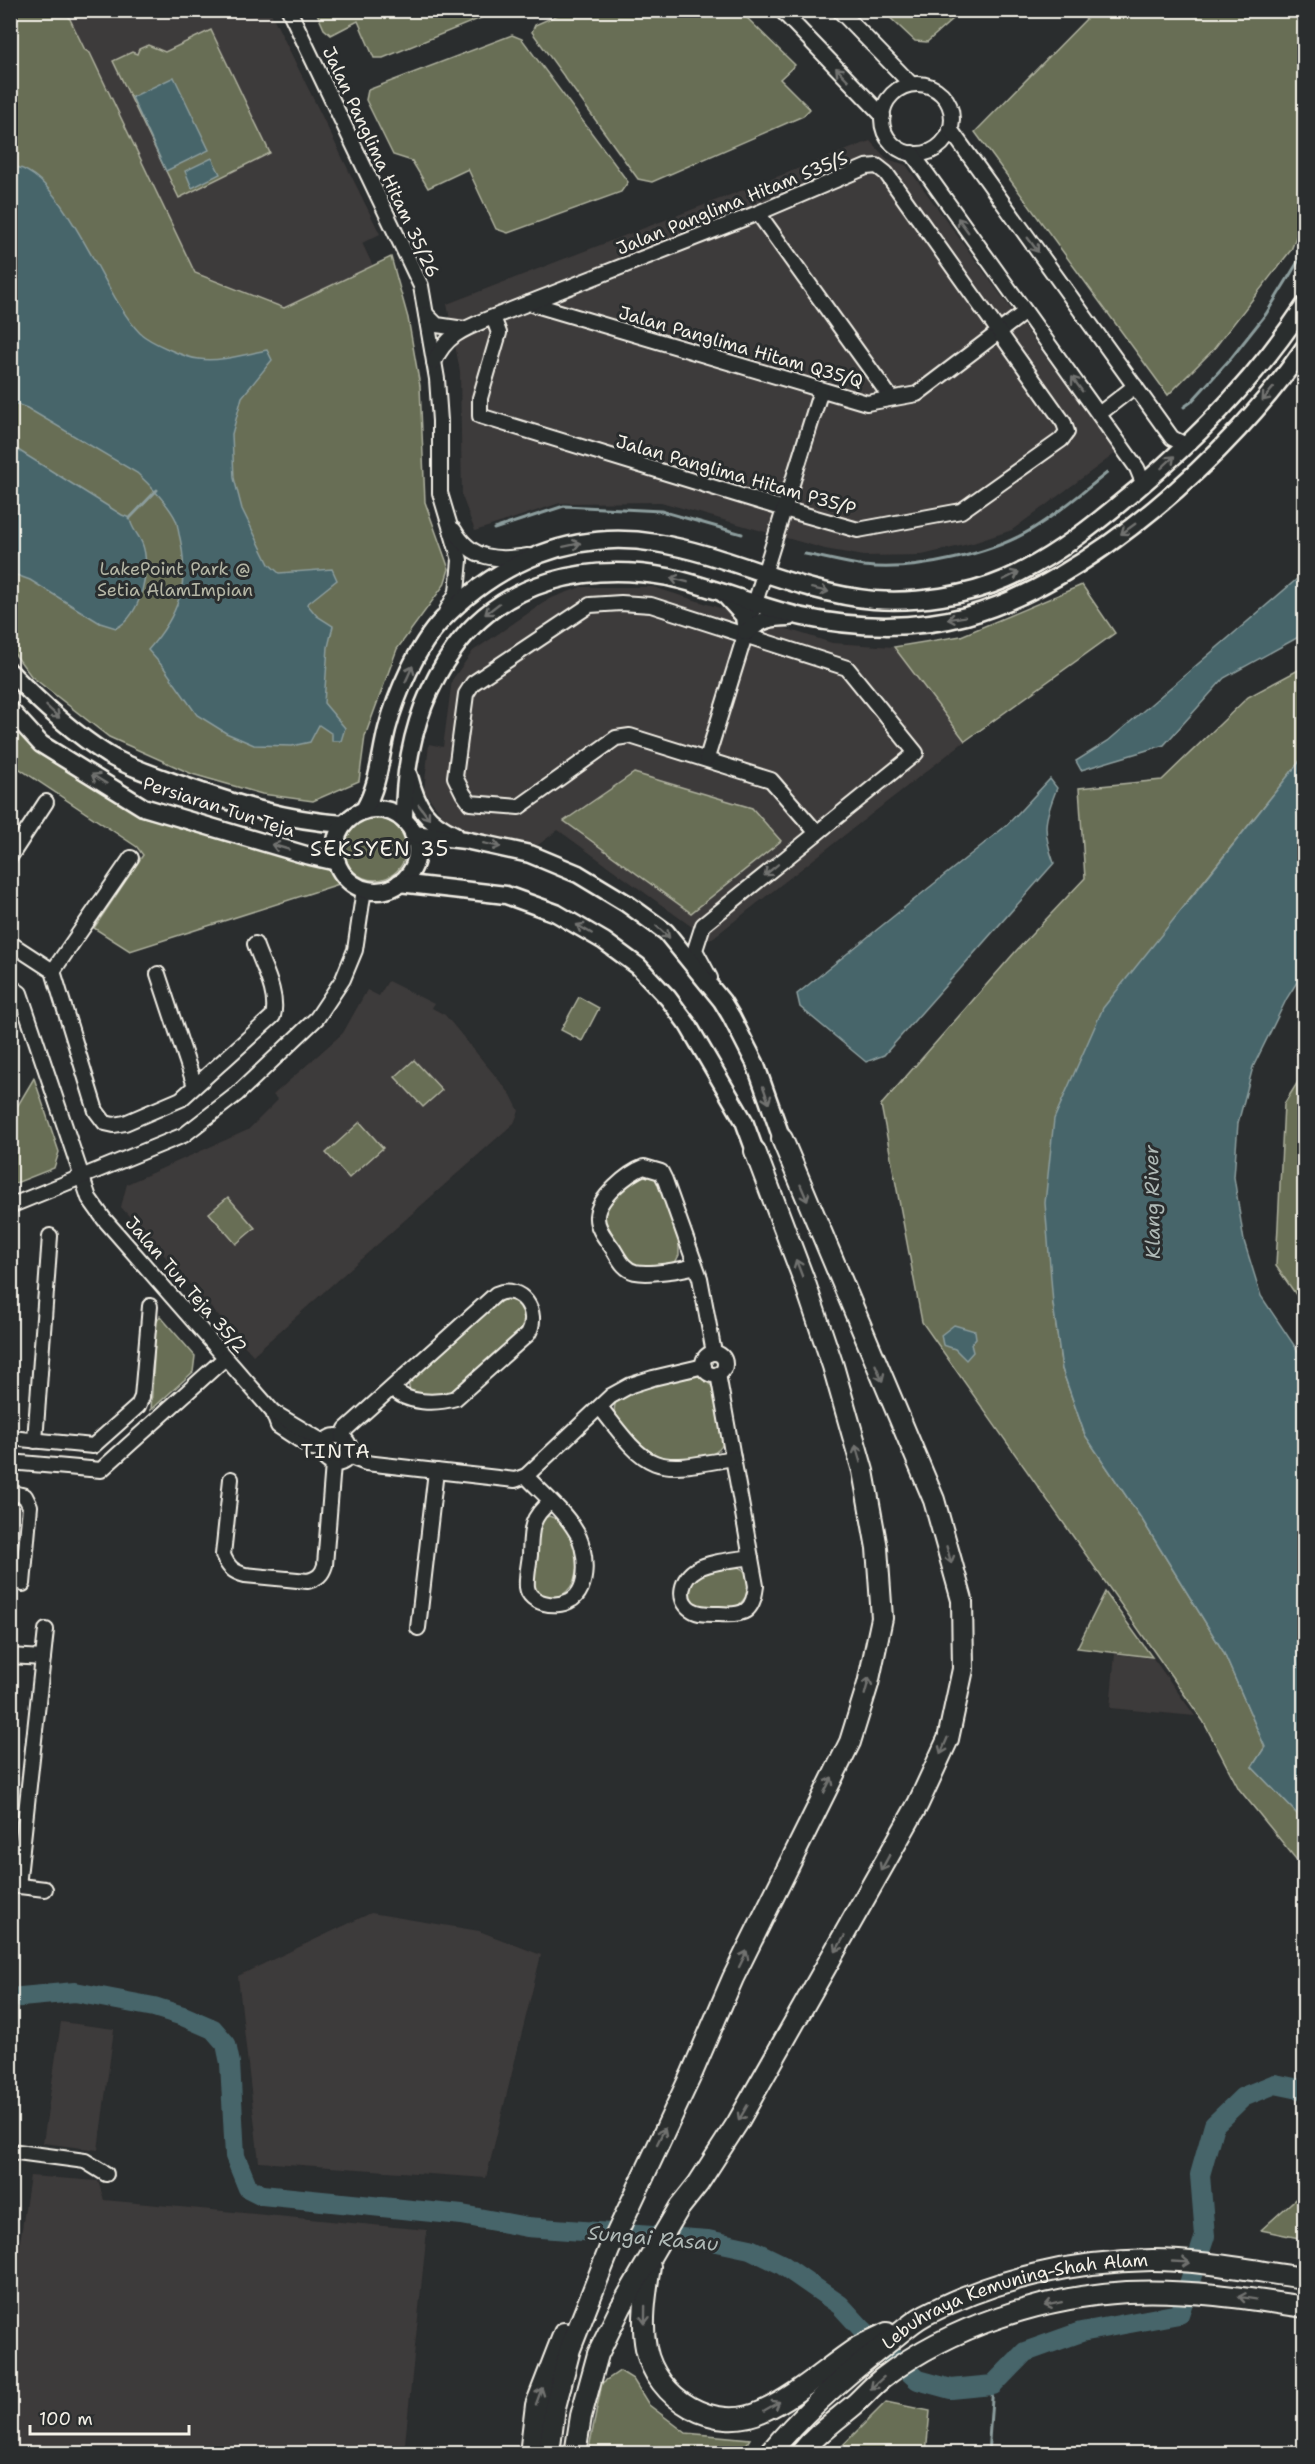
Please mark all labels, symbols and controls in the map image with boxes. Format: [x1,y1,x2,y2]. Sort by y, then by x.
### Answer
street label: Jalan Panglima Hitam 35/26 [317,43,445,281]
one-way arrow [835,66,849,81]
street label: Jalan Panglima Hitam S35/S [613,146,851,260]
one-way arrow [957,218,969,234]
one-way arrow [1027,236,1039,252]
street label: Jalan Panglima Hitam Q35/Q [616,301,866,393]
one-way arrow [1071,376,1083,392]
one-way arrow [1262,386,1275,402]
street label: Jalan Panglima Hitam P35/P [613,429,859,521]
one-way arrow [1160,455,1175,469]
one-way arrow [1120,522,1136,535]
one-way arrow [561,539,581,550]
park label: LakePoint Park @ Setia AlamImpian [97,557,253,602]
one-way arrow [1002,570,1019,582]
one-way arrow [670,574,689,586]
one-way arrow [810,585,829,596]
one-way arrow [485,603,501,615]
one-way arrow [947,612,967,623]
one-way arrow [404,665,415,684]
one-way arrow [46,705,61,719]
street label: Persiaran Tun Teja [140,771,298,843]
one-way arrow [91,773,108,785]
one-way arrow [418,804,430,820]
district label: SEKSYEN 35 [310,835,450,863]
one-way arrow [482,840,501,852]
one-way arrow [271,841,290,852]
one-way arrow [764,863,780,876]
one-way arrow [576,923,593,935]
one-way arrow [656,925,671,939]
one-way arrow [762,1085,773,1104]
water label: Klang River [1138,1144,1166,1259]
one-way arrow [799,1183,810,1202]
street label: Jalan Tun Teja 35/2 [120,1211,252,1359]
one-way arrow [793,1259,804,1278]
one-way arrow [874,1363,885,1382]
district label: TINTA [301,1438,371,1464]
one-way arrow [851,1445,863,1464]
one-way arrow [944,1545,955,1564]
one-way arrow [862,1677,873,1696]
one-way arrow [938,1736,950,1754]
one-way arrow [822,1776,834,1794]
one-way arrow [879,1854,890,1872]
one-way arrow [834,1935,846,1952]
one-way arrow [737,1950,749,1968]
one-way arrow [737,2104,749,2121]
one-way arrow [656,2128,668,2146]
water label: Sungai Rasau [587,2219,719,2257]
street label: Lebuhraya Kemuning-Shah Alam [877,2248,1149,2355]
one-way arrow [1171,2256,1191,2267]
one-way arrow [1237,2292,1257,2303]
one-way arrow [1044,2299,1063,2310]
one-way arrow [640,2305,651,2325]
one-way arrow [870,2376,885,2390]
one-way arrow [535,2387,546,2406]
scale bar [30,2398,189,2436]
one-way arrow [763,2400,780,2412]
text: 100 m [39,2407,93,2431]

